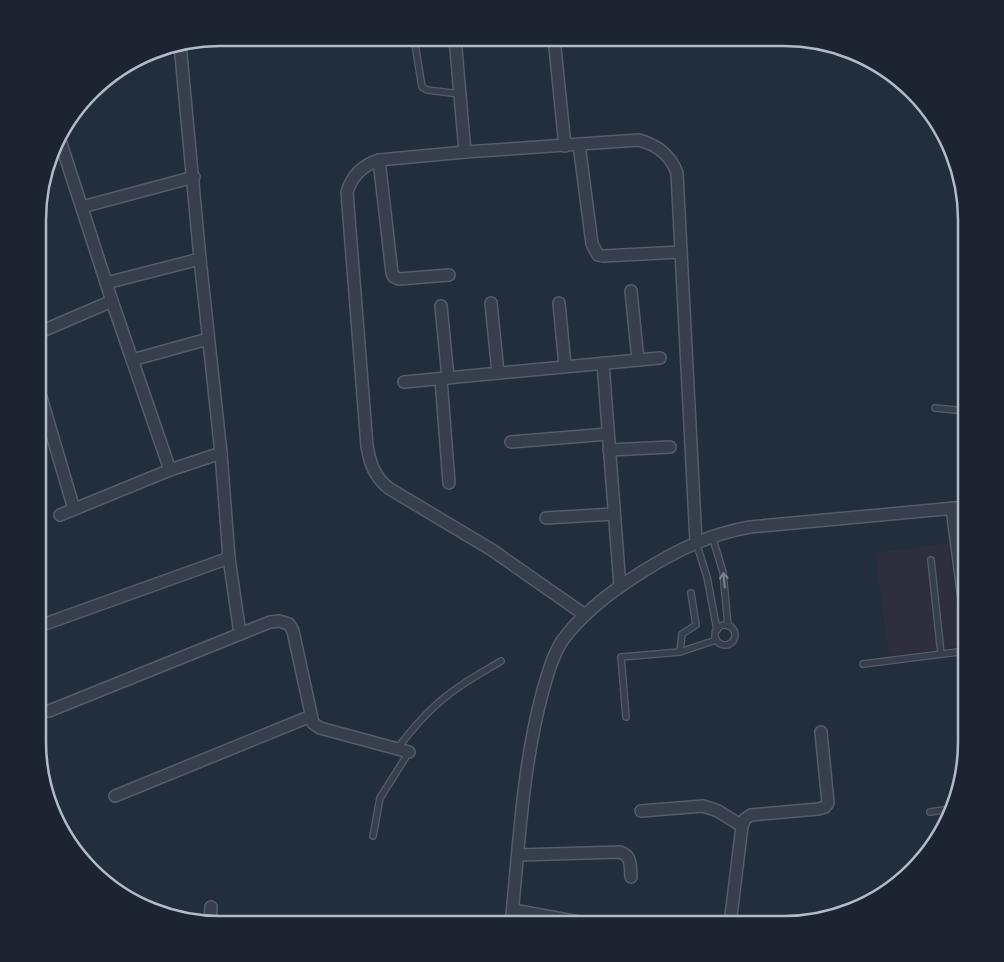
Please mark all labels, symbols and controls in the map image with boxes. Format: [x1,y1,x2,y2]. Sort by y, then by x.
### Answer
one-way arrow [719,572,729,588]

